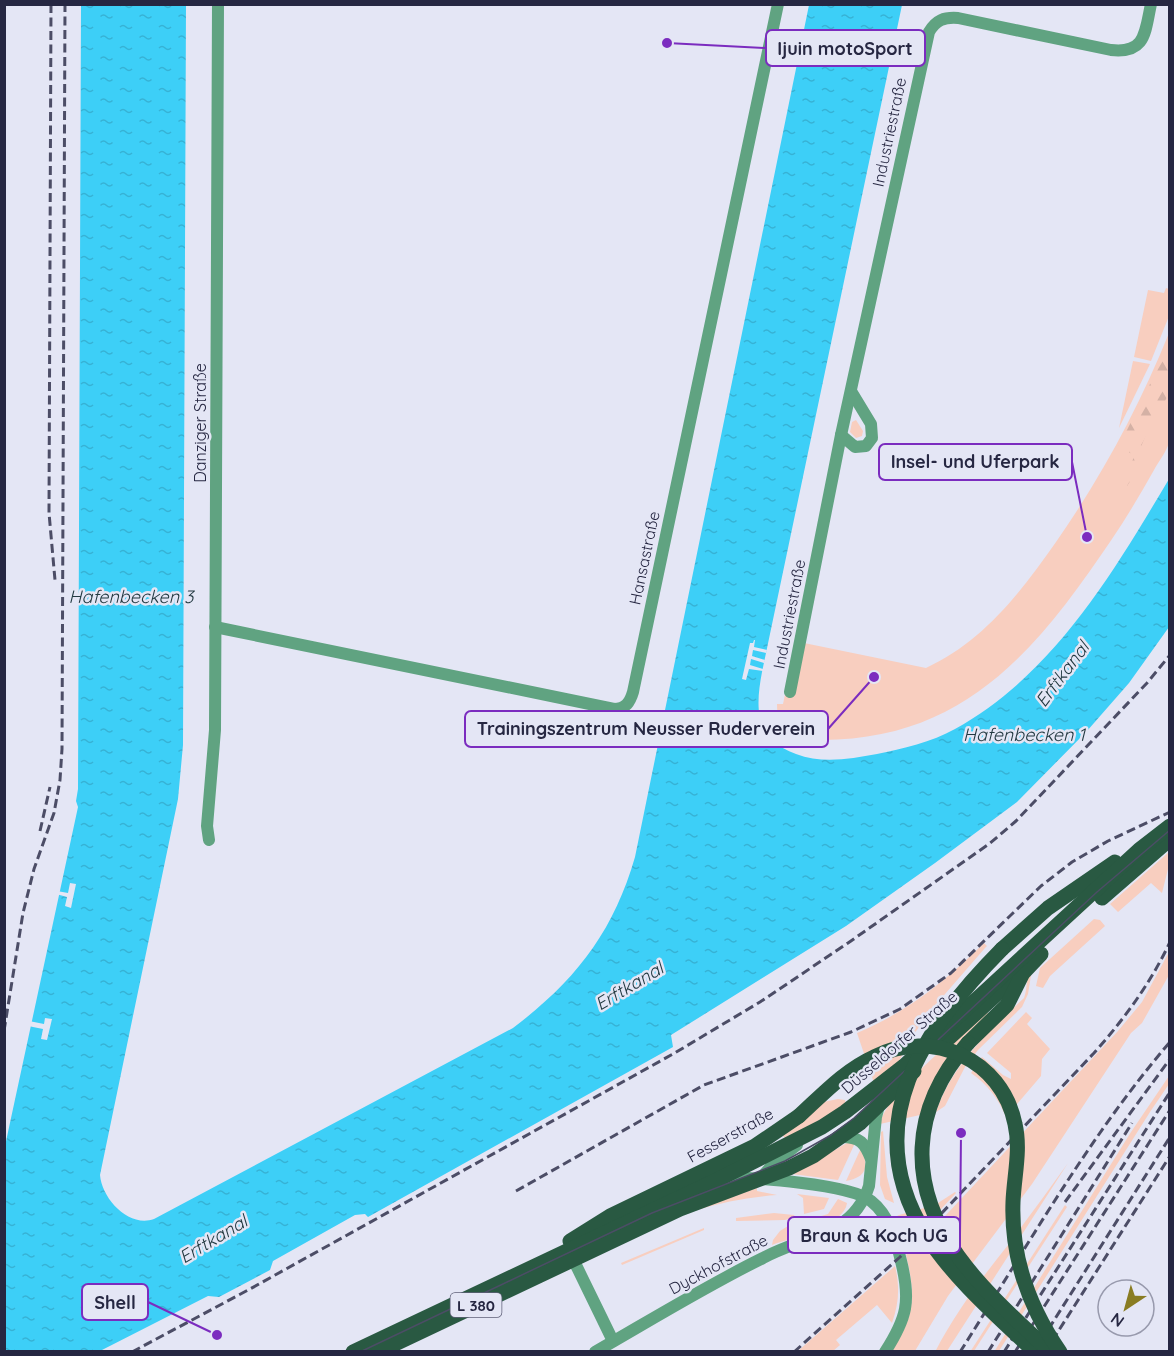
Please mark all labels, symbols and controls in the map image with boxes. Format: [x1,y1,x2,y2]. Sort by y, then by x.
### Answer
callout: Ijuin motoSport [766,30,925,66]
text: Ijuin motoSport [777,37,913,60]
street label: Industriestraße [868,76,910,188]
street label: Danziger Straße [190,363,210,483]
callout: Insel- und Uferpark [879,444,1072,480]
text: Insel- und Uferpark [891,450,1059,473]
street label: Hansastraße [624,509,664,607]
street label: Industriestraße [769,558,809,670]
water label: Hafenbecken 3 [69,585,196,608]
water label: Erftkanal [1030,635,1095,711]
callout: Trainingszentrum Neusser Ruderverein [465,711,828,747]
text: Trainingszentrum Neusser Ruderverein [477,717,815,740]
water label: Hafenbecken 1 [963,723,1086,746]
water label: Erftkanal [591,956,669,1015]
street label: Düsseldorfer Straße [837,986,961,1098]
street label: Fesserstraße [683,1103,777,1167]
water label: Erftkanal [175,1209,253,1268]
callout: Braun & Koch UG [788,1217,960,1253]
text: Braun & Koch UG [800,1224,948,1247]
street label: Dyckhofstraße [665,1230,771,1298]
north arrow [1096,1278,1156,1338]
callout: Shell [82,1284,148,1320]
text: Shell [94,1291,136,1314]
road number: L 380 [450,1293,502,1317]
text: N [1107,1309,1128,1332]

